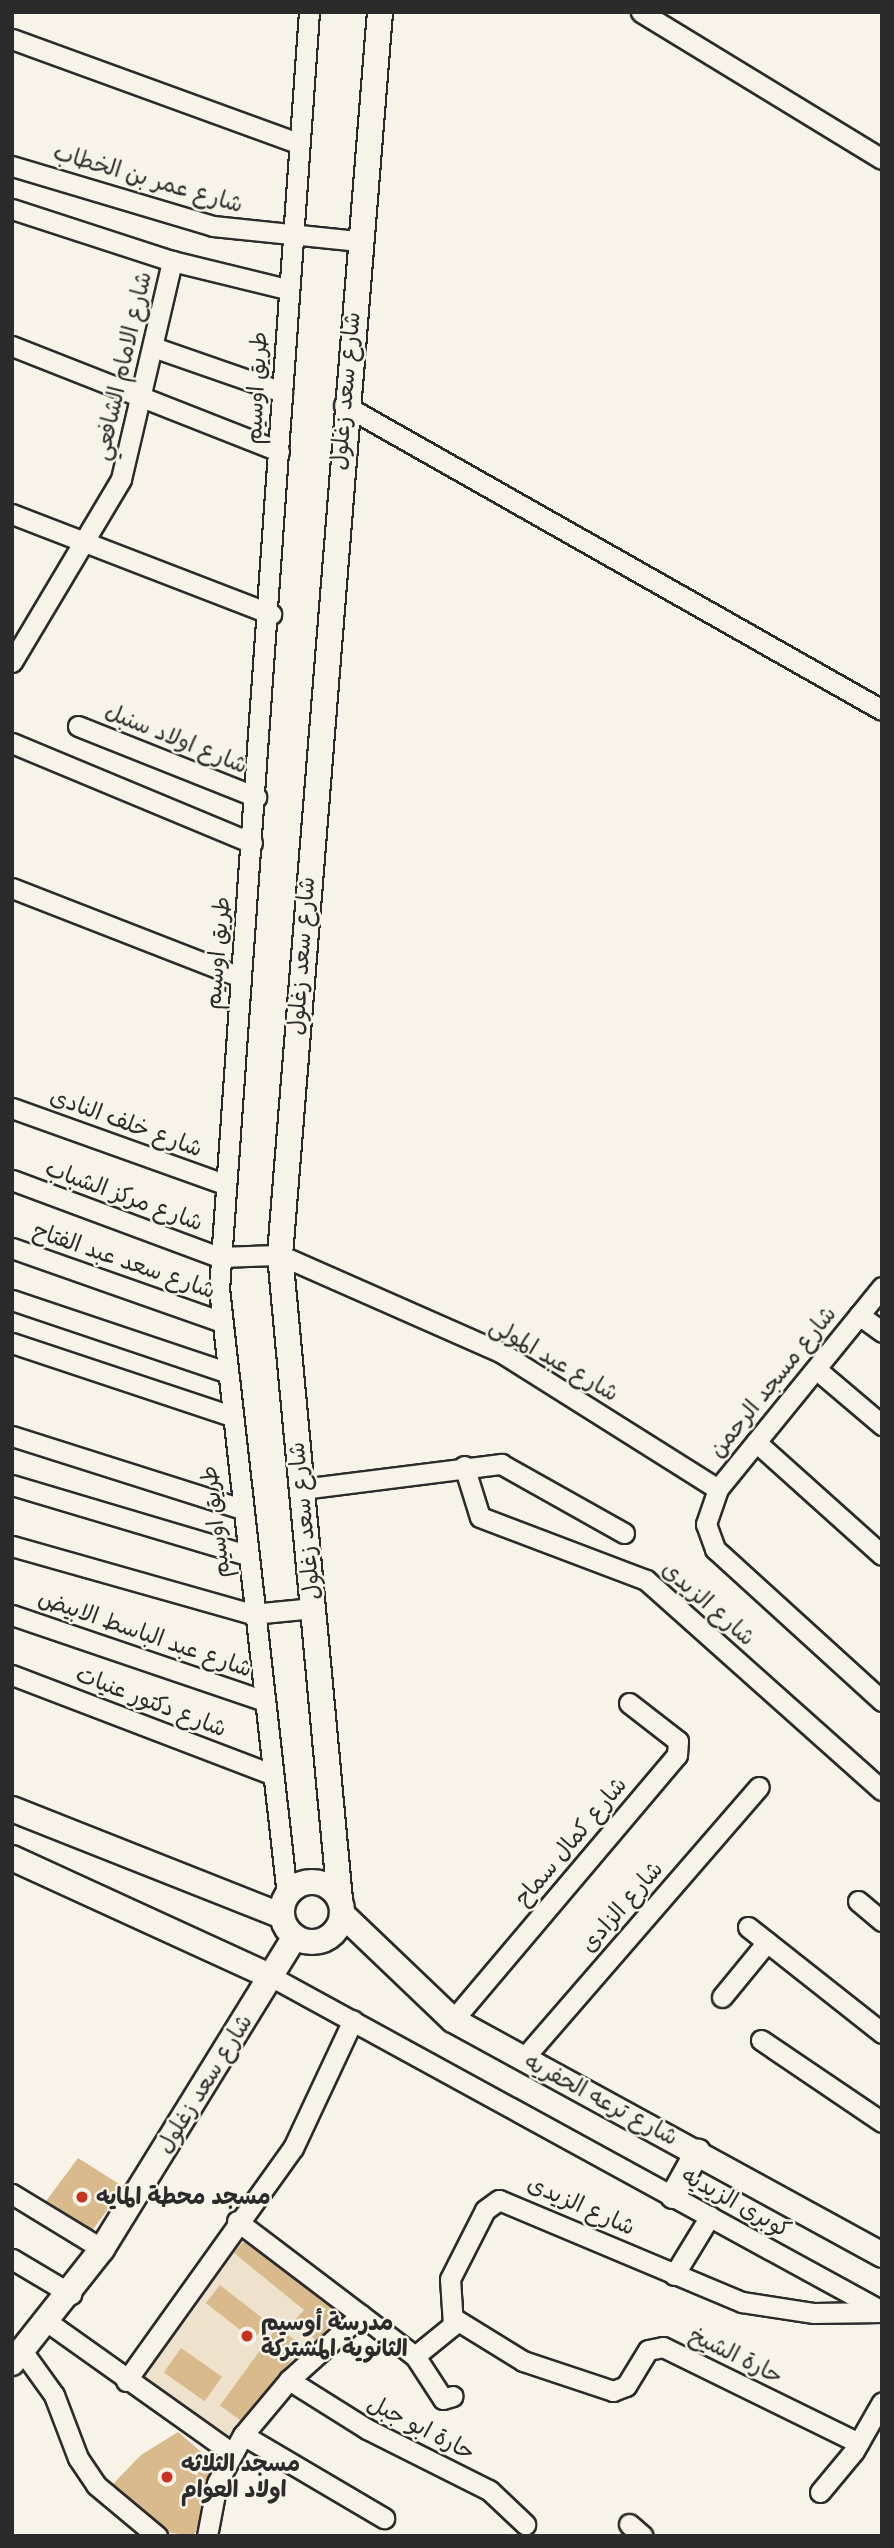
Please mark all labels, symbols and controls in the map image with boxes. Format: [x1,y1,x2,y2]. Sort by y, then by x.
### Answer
street label: شارع عمر بن الخطاب [50,139,246,219]
street label: شارع الامام الشافعي [88,269,158,463]
street label: شارع سعد زغلول [325,311,367,471]
street label: طريق اوسيم [240,331,274,445]
street label: شارع اولاد سنبل [101,698,251,780]
street label: شارع سعد زغلول [283,876,321,1036]
street label: طريق اوسيم [199,895,237,1011]
street label: شارع خلف النادى [46,1083,206,1163]
street label: شارع مركز الشباب [41,1155,207,1237]
street label: شارع سعد عبد الفتاح [29,1217,219,1305]
street label: شارع مسجد الرحمن [703,1301,843,1463]
street label: شارع عبد المولى [485,1312,623,1408]
street label: شارع سعد زغلول [283,1441,327,1601]
street label: طريق اوسيم [195,1464,237,1580]
street label: شارع الزيدى [656,1556,760,1652]
street label: شارع عبد الباسط الابيض [34,1584,256,1684]
street label: شارع دكتور عنيات [72,1661,230,1743]
street label: شارع كمال سماح [509,1772,633,1912]
street label: شارع الزادى [575,1856,669,1958]
street label: شارع سعد زغلول [151,2009,259,2159]
street label: شارع ترعه الحفريه [520,2048,682,2152]
street label: كوبرى الزيديه [677,2162,795,2244]
street label: شارع الزيدى [523,2170,639,2242]
place label: مسجد محطة المايه [96,2183,271,2211]
marker: مسجد محطة المايه [74,2189,90,2205]
place label: مدرسة أوسيم الثانوية المشتركة [261,2309,408,2363]
street label: حارة الشيخ [685,2322,787,2390]
marker: مدرسة أوسيم الثانوية المشتركة [239,2328,255,2344]
street label: حارة ابو جبل [363,2389,479,2467]
place label: مسجد الثلاثه اولاد العوام [181,2450,300,2504]
marker: مسجد الثلاثه اولاد العوام [159,2469,175,2485]

